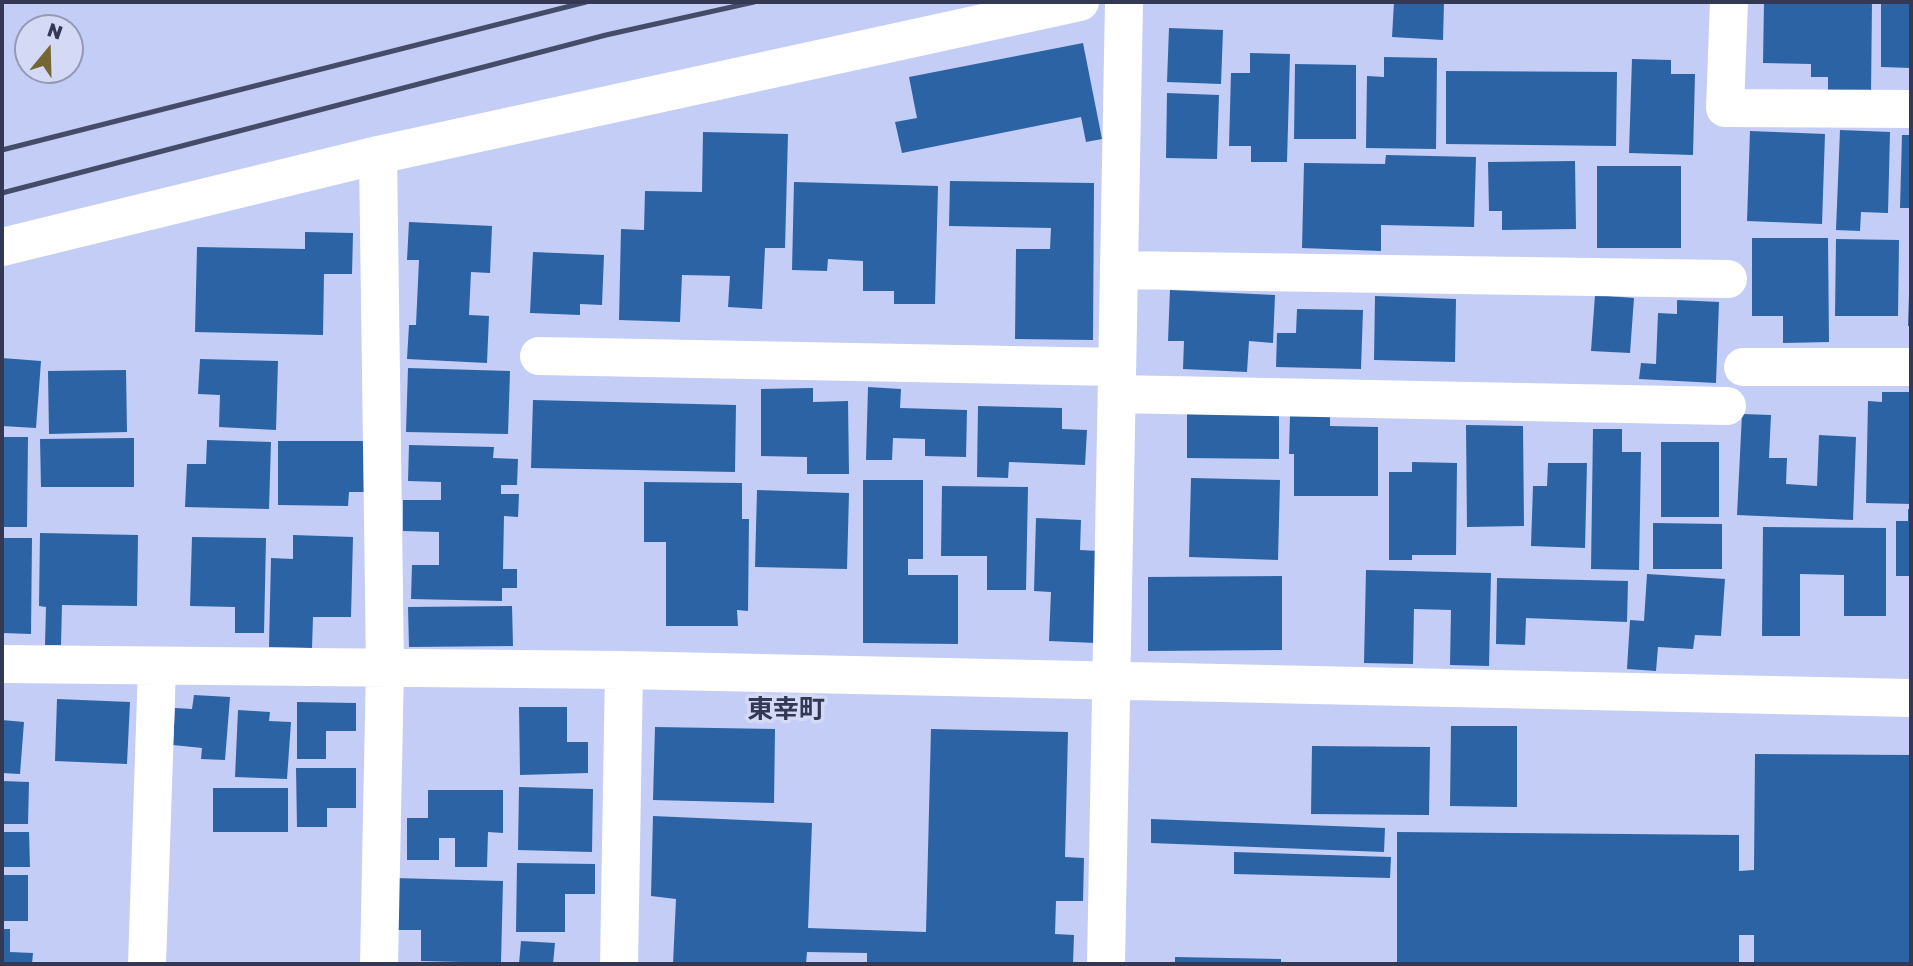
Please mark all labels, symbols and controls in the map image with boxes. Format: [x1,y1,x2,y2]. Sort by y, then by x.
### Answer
north arrow [14,14,84,84]
text: N [45,17,66,44]
district label: 東幸町 [747,694,825,726]

